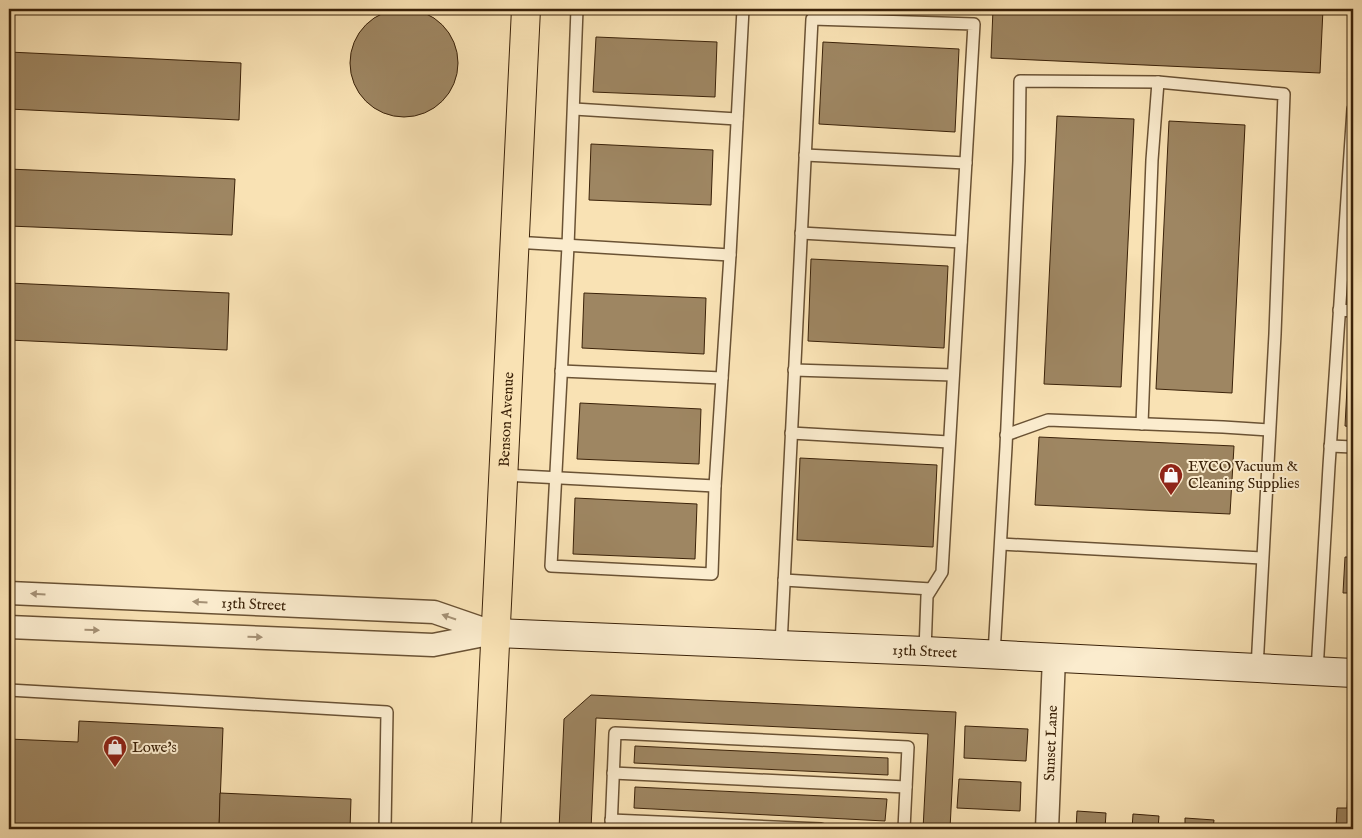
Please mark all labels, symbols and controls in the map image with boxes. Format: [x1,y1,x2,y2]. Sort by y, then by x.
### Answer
street label: Benson Avenue [494,371,518,468]
place label: EVCO Vacuum & Cleaning Supplies [1188,457,1299,493]
shop icon: EVCO Vacuum & Cleaning Supplies [1158,462,1184,496]
one-way arrow [30,590,46,598]
street label: 13th Street [221,593,287,615]
one-way arrow [192,597,208,605]
one-way arrow [441,613,456,621]
one-way arrow [85,627,101,635]
one-way arrow [247,634,263,642]
street label: 13th Street [892,640,958,662]
street label: Sunset Lane [1039,705,1062,781]
shop icon: Lowe's [102,734,128,768]
place label: Lowe's [132,738,177,757]

